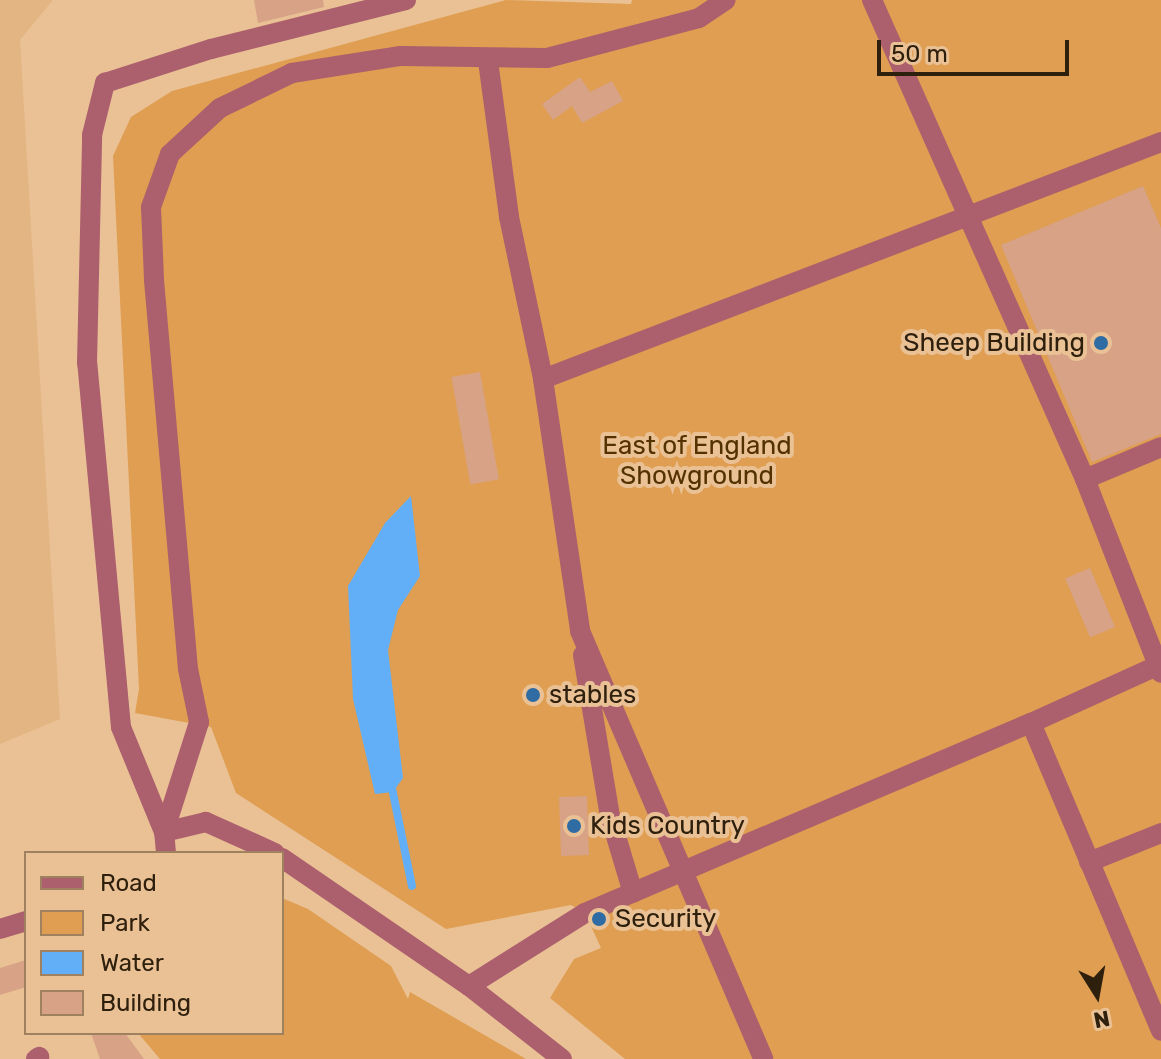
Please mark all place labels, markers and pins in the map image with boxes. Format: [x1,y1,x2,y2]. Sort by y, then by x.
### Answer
place label: Sheep Building [903,327,1085,359]
marker: Sheep Building [1092,334,1110,352]
place label: stables [549,679,636,711]
marker: stables [524,686,542,704]
place label: Kids Country [590,810,745,842]
marker: Kids Country [565,817,583,835]
place label: Security [615,903,716,935]
marker: Security [590,910,608,928]

